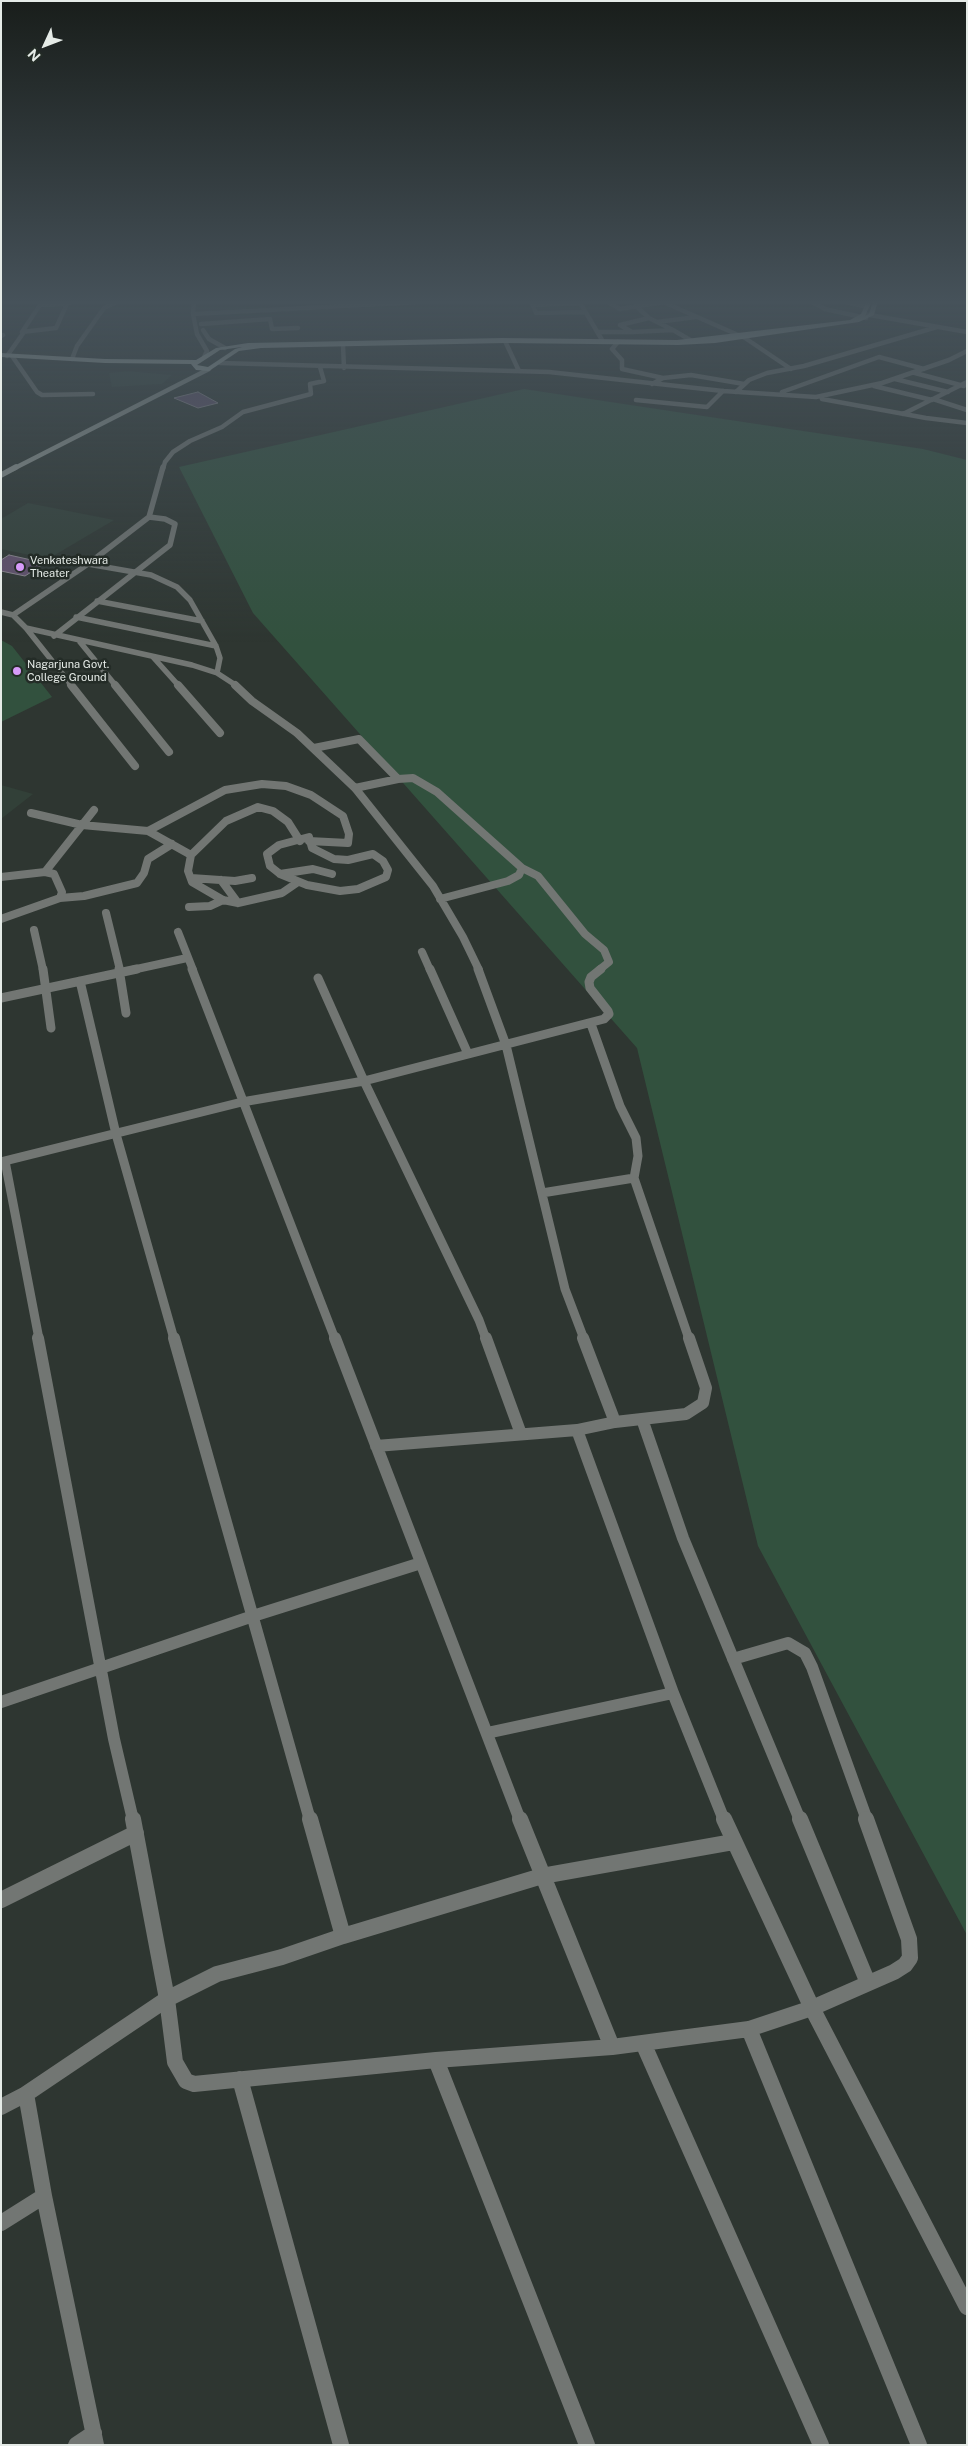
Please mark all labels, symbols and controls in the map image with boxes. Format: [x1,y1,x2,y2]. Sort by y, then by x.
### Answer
north arrow [20,20,70,70]
text: N [24,46,44,65]
place label: Venkateshwara Theater [30,554,108,580]
marker: Venkateshwara Theater [14,561,26,573]
place label: Nagarjuna Govt. College Ground [27,658,109,684]
marker: Nagarjuna Govt. College Ground [11,665,23,677]

